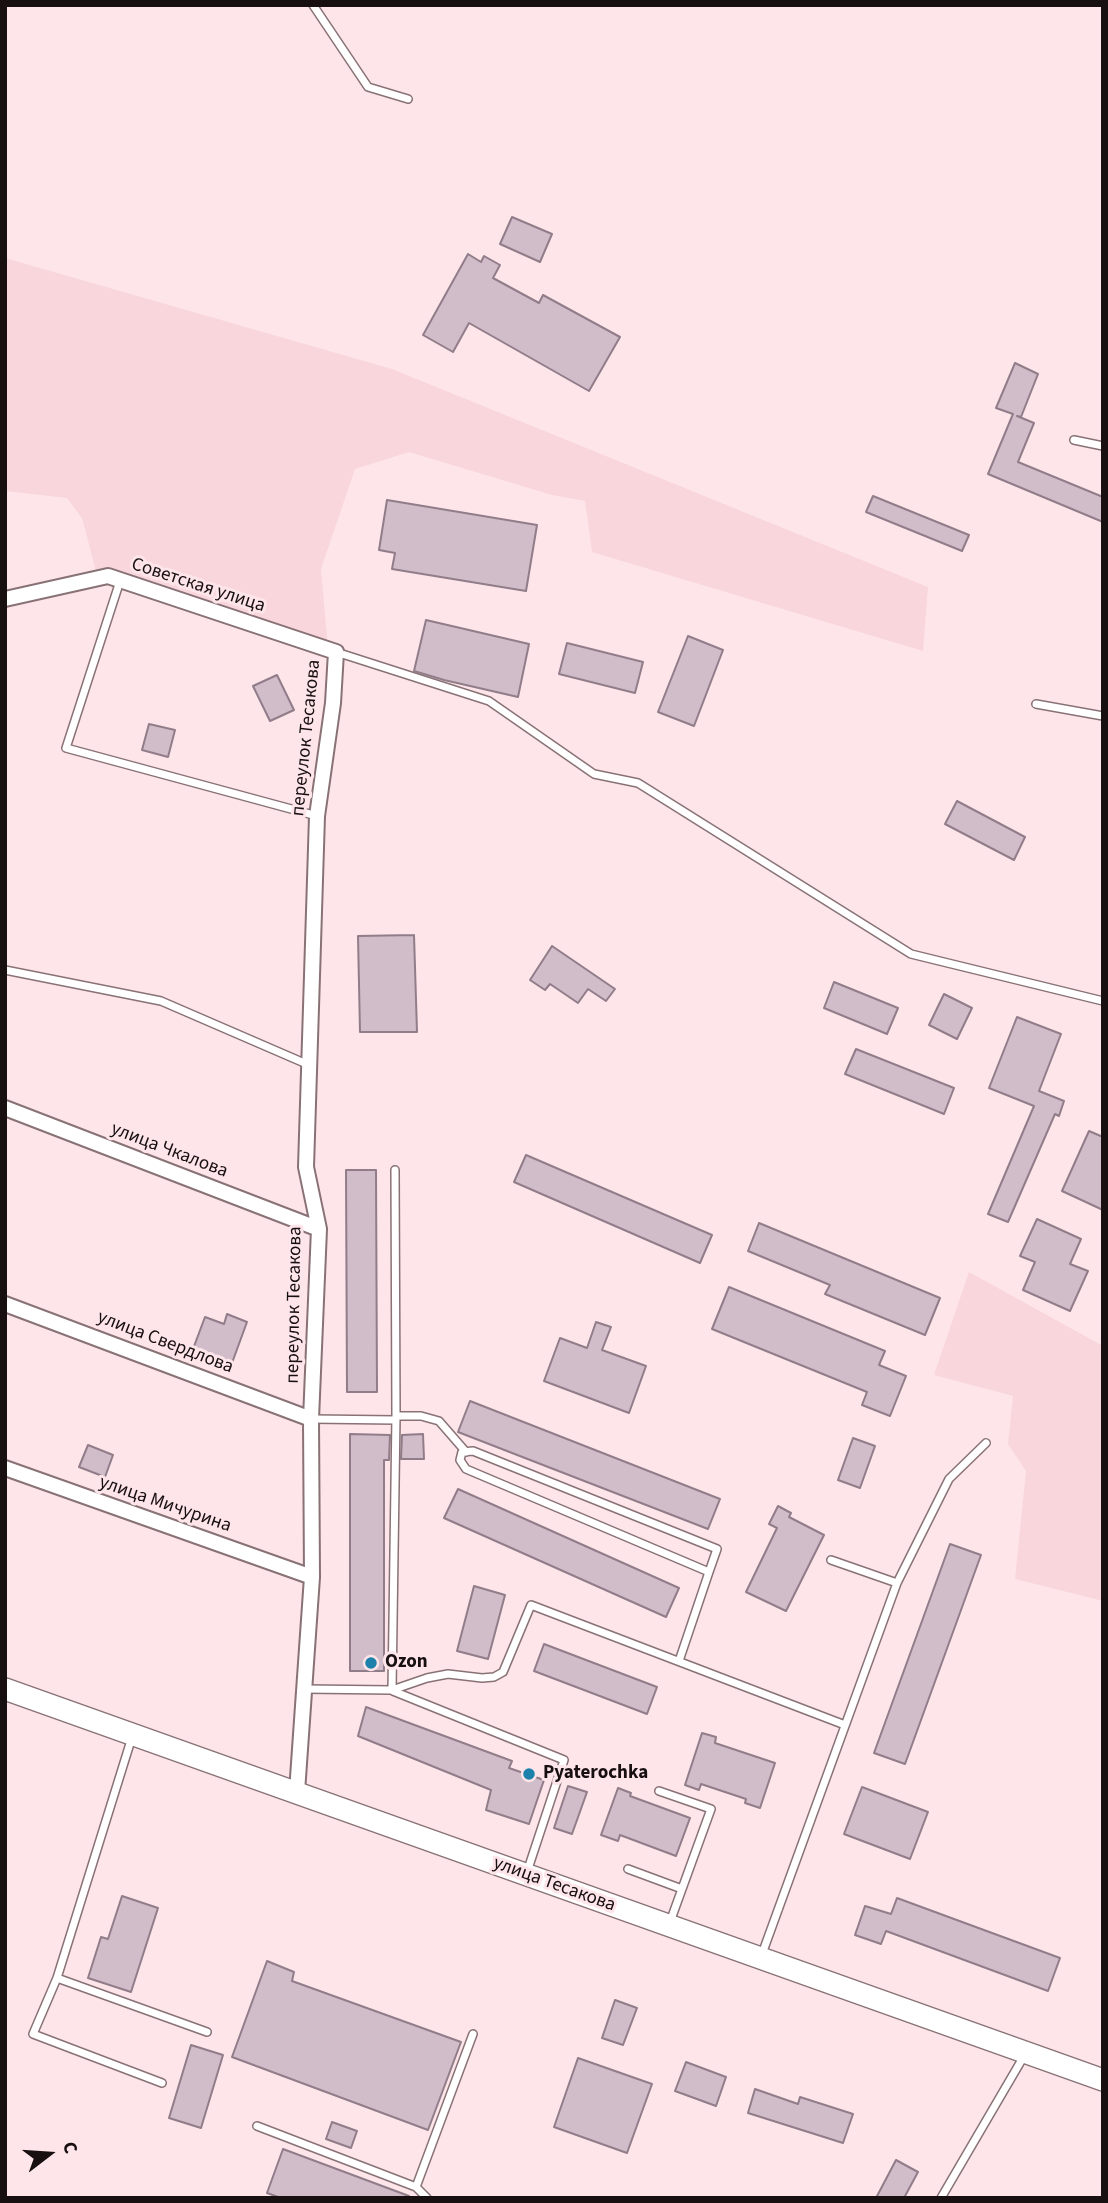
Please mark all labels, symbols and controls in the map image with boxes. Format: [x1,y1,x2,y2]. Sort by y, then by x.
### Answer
street label: Советская улица [128,554,268,618]
street label: переулок Тесакова [287,659,327,817]
street label: улица Чкалова [107,1118,231,1184]
street label: переулок Тесакова [282,1226,308,1384]
street label: улица Свердлова [94,1307,236,1379]
street label: улица Мичурина [96,1472,234,1538]
place label: Ozon [385,1652,428,1674]
marker: Ozon [363,1655,379,1671]
place label: Pyaterochka [543,1763,648,1785]
marker: Pyaterochka [521,1766,537,1782]
street label: улица Тесакова [490,1852,618,1918]
north arrow [14,2119,84,2189]
text: С [55,2138,84,2157]

